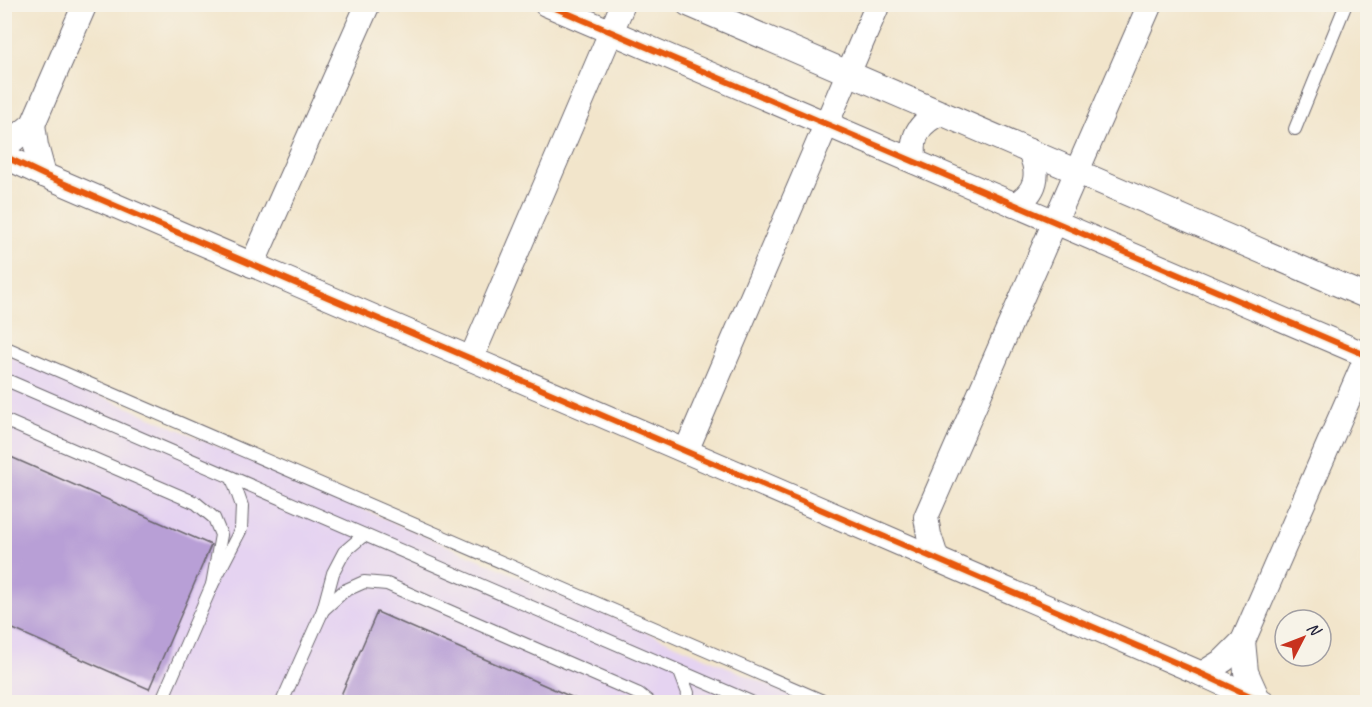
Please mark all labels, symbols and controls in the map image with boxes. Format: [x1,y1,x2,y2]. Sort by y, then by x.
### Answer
north arrow [1273,608,1333,668]
text: N [1303,618,1326,641]

